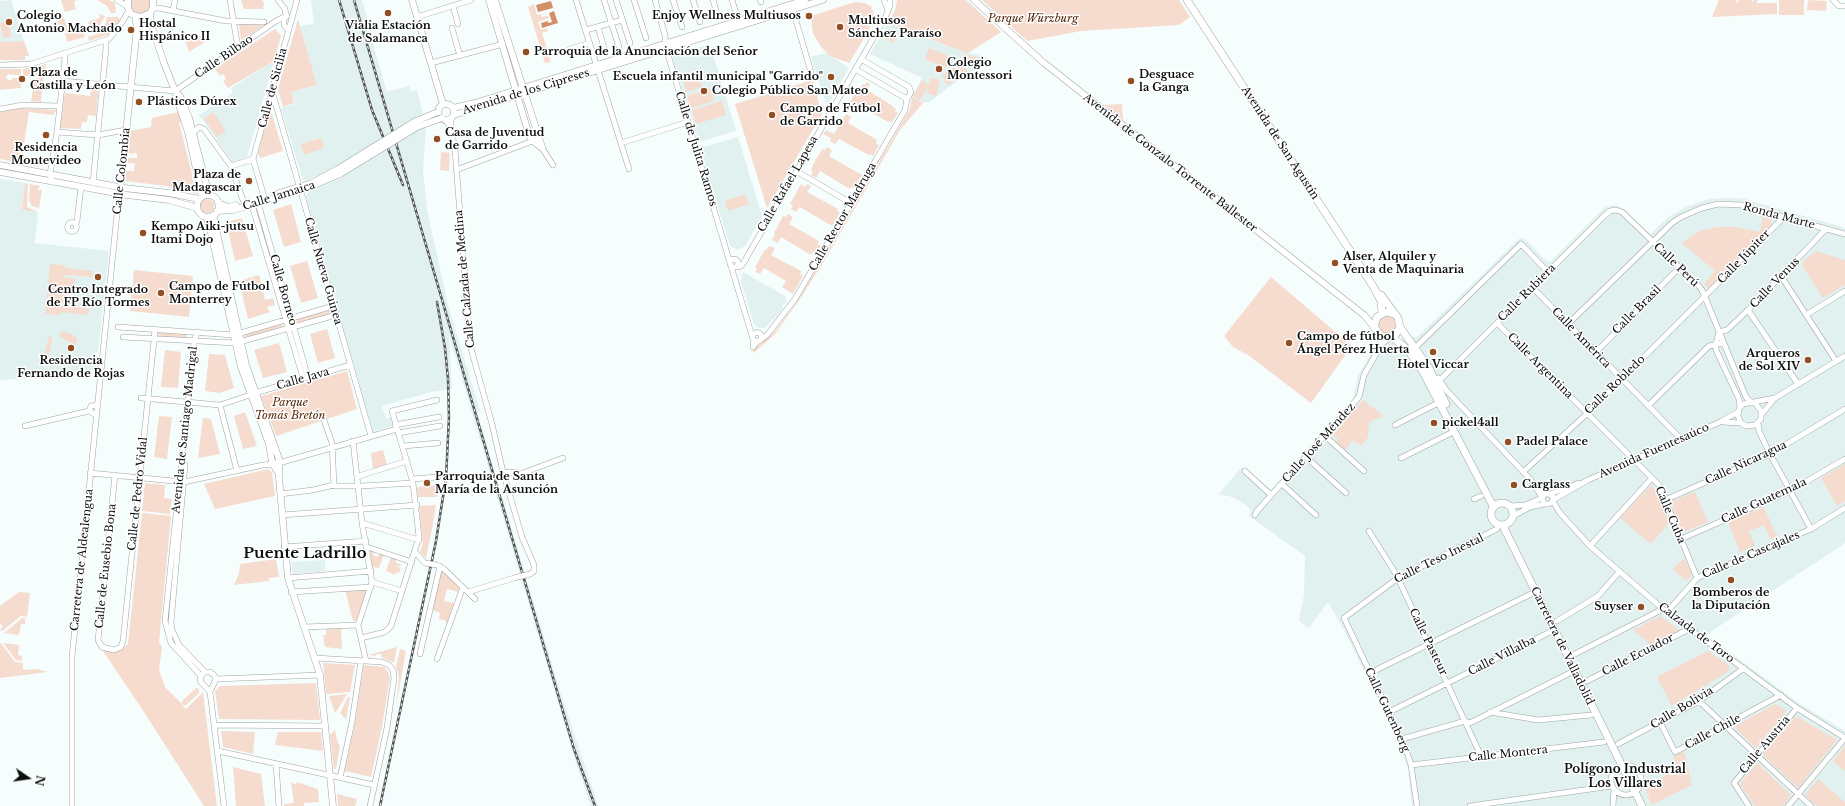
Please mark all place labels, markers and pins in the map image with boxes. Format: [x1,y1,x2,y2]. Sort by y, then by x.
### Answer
marker: Vialia Estación de Salamanca [383,8,393,18]
place label: Colegio Antonio Machado [17,9,122,35]
place label: Enjoy Wellness Multiusos [652,9,801,23]
marker: Enjoy Wellness Multiusos [804,11,814,21]
place label: Multiusos Sánchez Paraíso [848,14,942,40]
marker: Colegio Antonio Machado [4,17,14,27]
place label: Hostal Hispánico II [139,17,210,43]
place label: Vialia Estación de Salamanca [345,19,431,45]
marker: Multiusos Sánchez Paraíso [835,22,845,32]
marker: Hostal Hispánico II [126,25,136,35]
place label: Parroquia de la Anunciación del Señor [534,45,758,59]
marker: Parroquia de la Anunciación del Señor [521,47,531,57]
place label: Colegio Montessori [947,56,1012,82]
marker: Colegio Montessori [934,64,944,74]
place label: Plaza de Castilla y León [30,66,116,92]
place label: Desguace la Ganga [1139,68,1194,94]
place label: Escuela infantil municipal "Garrido" [613,70,823,84]
marker: Escuela infantil municipal "Garrido" [826,72,836,82]
marker: Plaza de Castilla y León [17,74,27,84]
marker: Desguace la Ganga [1126,76,1136,86]
place label: Colegio Público San Mateo [712,84,868,98]
marker: Colegio Público San Mateo [699,86,709,96]
place label: Plásticos Dúrex [147,95,237,109]
marker: Plásticos Dúrex [134,97,144,107]
place label: Campo de Fútbol de Garrido [780,102,881,128]
marker: Campo de Fútbol de Garrido [767,110,777,120]
place label: Casa de Juventud de Garrido [445,126,544,152]
marker: Residencia Montevideo [41,130,51,140]
marker: Casa de Juventud de Garrido [432,134,442,144]
place label: Residencia Montevideo [11,141,81,167]
place label: Plaza de Madagascar [172,168,241,194]
marker: Plaza de Madagascar [244,176,254,186]
place label: Kempo Aiki-jutsu Itami Dojo [151,220,254,246]
marker: Kempo Aiki-jutsu Itami Dojo [138,228,148,238]
place label: Alser, Alquiler y Venta de Maquinaria [1343,250,1464,276]
marker: Alser, Alquiler y Venta de Maquinaria [1330,258,1340,268]
marker: Centro Integrado de FP Río Tormes [93,272,103,282]
place label: Campo de Fútbol Monterrey [169,280,270,306]
place label: Centro Integrado de FP Río Tormes [46,283,150,309]
marker: Campo de Fútbol Monterrey [156,288,166,298]
place label: Campo de fútbol Ángel Pérez Huerta [1297,330,1409,356]
marker: Campo de fútbol Ángel Pérez Huerta [1284,338,1294,348]
marker: Residencia Fernando de Rojas [66,343,76,353]
marker: Hotel Viccar [1428,347,1438,357]
place label: Arqueros de Sol XIV [1739,347,1800,373]
place label: Residencia Fernando de Rojas [17,354,125,380]
marker: Arqueros de Sol XIV [1803,355,1813,365]
place label: Hotel Viccar [1397,358,1469,372]
place label: pickel4all [1442,416,1499,430]
marker: pickel4all [1429,418,1439,428]
place label: Padel Palace [1516,435,1588,449]
marker: Padel Palace [1503,437,1513,447]
place label: Parroquia de Santa María de la Asunción [435,470,558,496]
marker: Parroquia de Santa María de la Asunción [422,478,432,488]
place label: Carglass [1522,478,1570,492]
marker: Carglass [1509,480,1519,490]
marker: Bomberos de la Diputación [1726,575,1736,585]
place label: Bomberos de la Diputación [1692,586,1770,612]
place label: Suyser [1594,600,1633,614]
marker: Suyser [1636,602,1646,612]

